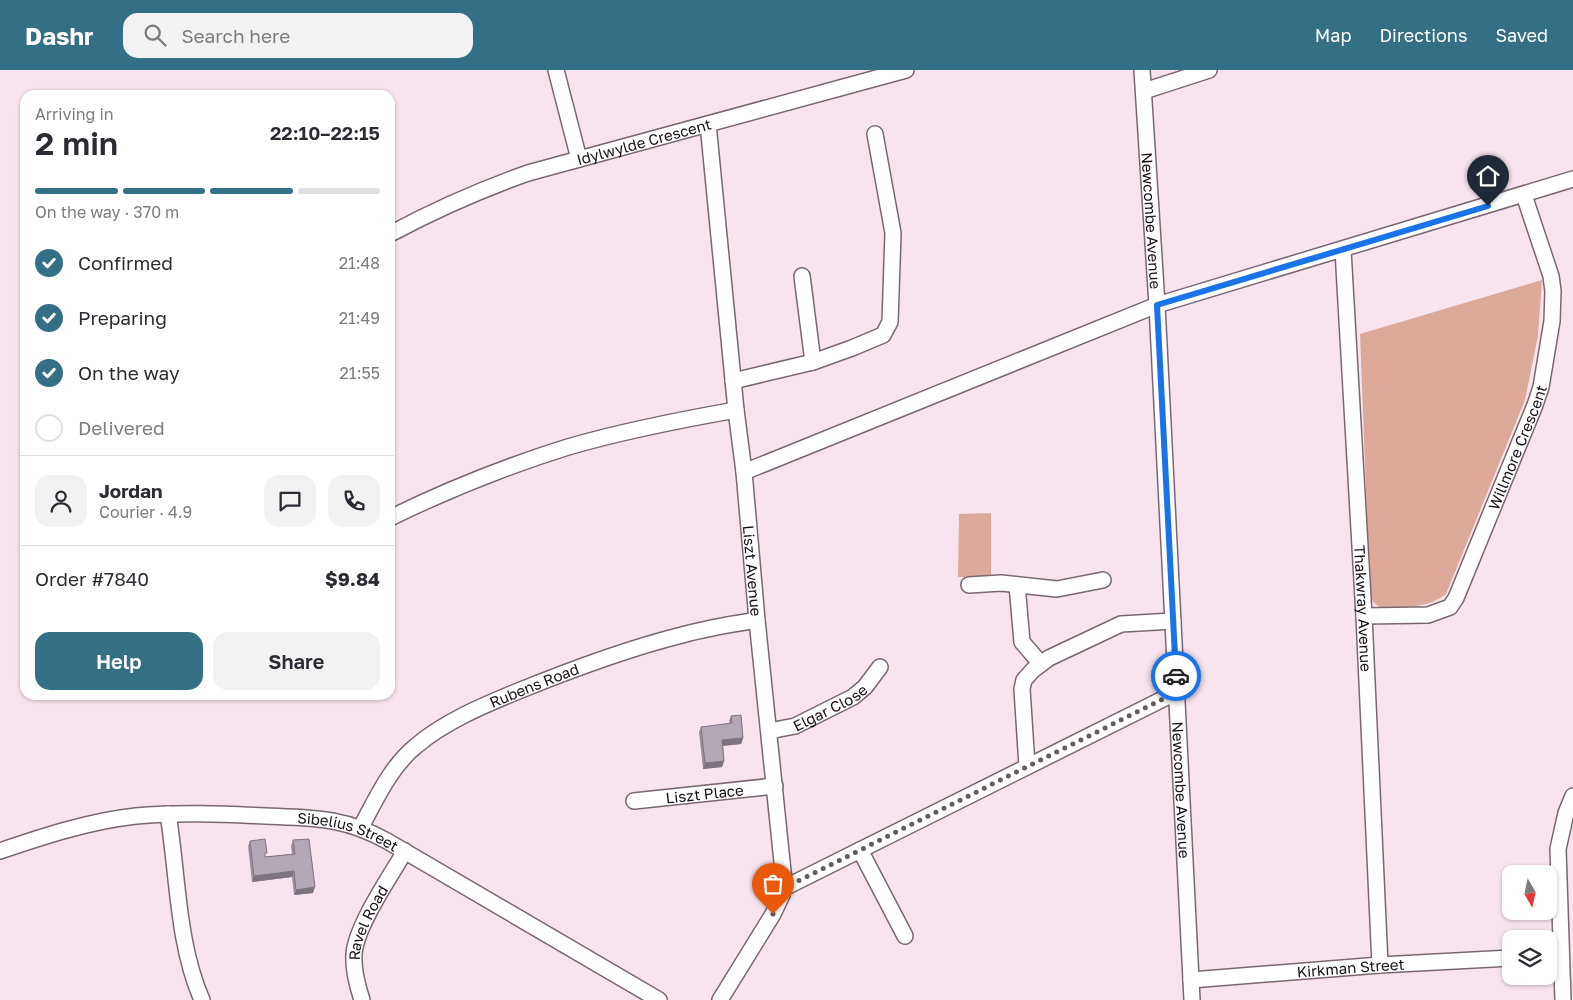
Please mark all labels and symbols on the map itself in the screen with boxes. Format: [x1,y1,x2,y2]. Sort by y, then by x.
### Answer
street label: Idylwylde Crescent [574,115,713,168]
street label: Newcombe Avenue [1138,152,1165,290]
pin [1467,155,1509,206]
street label: Willmore Crescent [1484,382,1550,512]
street label: Liszt Avenue [740,524,766,617]
street label: Thakwray Avenue [1351,545,1376,672]
courier [1151,651,1201,701]
street label: Rubens Road [487,659,581,711]
street label: Elgar Close [790,680,871,735]
street label: Newcombe Avenue [1169,721,1194,859]
street label: Liszt Place [665,780,745,807]
street label: Sibelius Street [297,808,402,855]
pin [752,863,794,914]
north arrow [1502,865,1558,920]
street label: Ravel Road [345,882,391,961]
street label: Kirkman Street [1296,955,1405,981]

